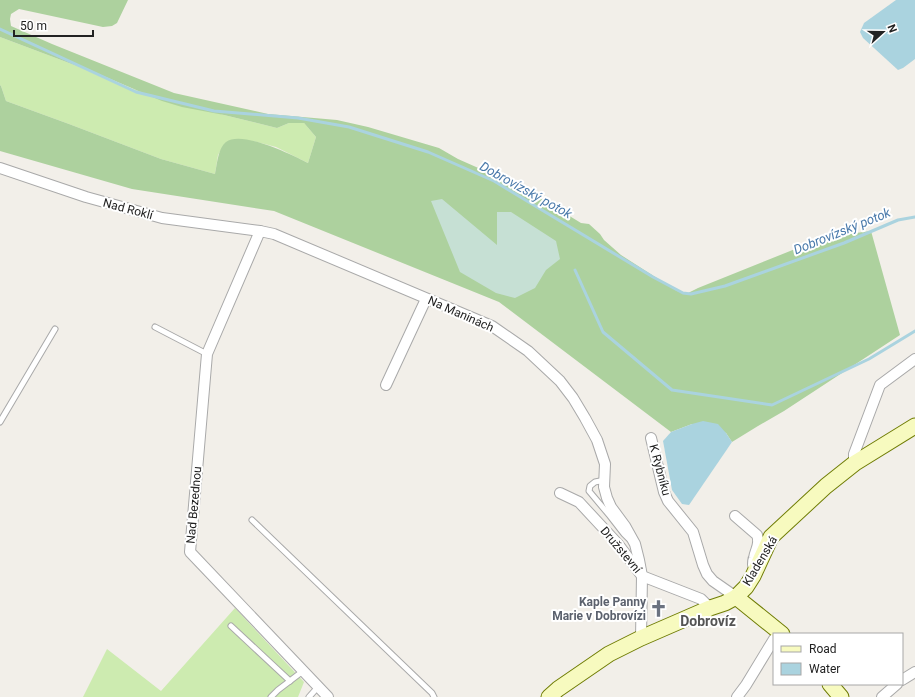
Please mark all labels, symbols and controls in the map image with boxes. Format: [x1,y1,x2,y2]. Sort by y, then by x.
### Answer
scale bar [14,12,93,38]
north arrow [863,12,903,52]
text: 50 m [20,19,47,33]
text: N [884,23,899,35]
water label: Dobrovízský potok [477,158,575,222]
street label: Nad Roklí [102,196,155,223]
water label: Dobrovízský potok [791,204,893,257]
street label: Na Maninách [426,293,496,335]
street label: K Rybníku [646,443,674,497]
street label: Nad Bezednou [184,466,204,544]
street label: Družstevní [598,524,645,577]
street label: Kladenská [740,534,780,588]
place label: Kaple Panny Marie v Dobrovízi [552,595,647,623]
church icon: Kaple Panny Marie v Dobrovízi [649,599,669,619]
district label: Dobrovíz [680,613,736,629]
legend [773,633,903,685]
text: Road [809,642,837,656]
text: Water [809,662,840,676]

